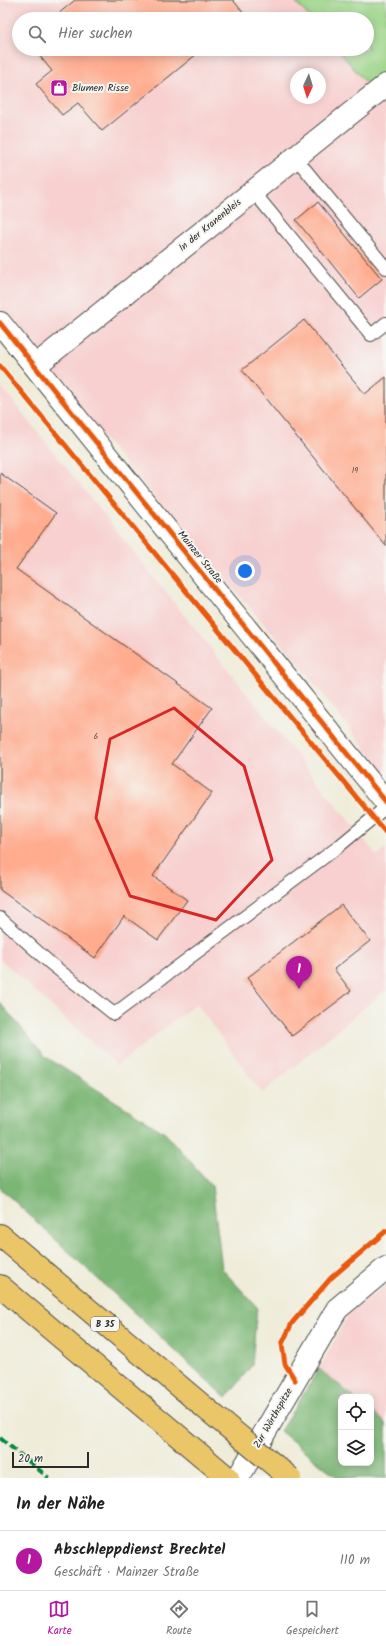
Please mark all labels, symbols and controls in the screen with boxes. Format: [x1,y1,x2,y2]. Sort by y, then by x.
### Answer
search box [12,12,374,56]
text: Hier suchen [58,22,132,46]
icon: search [26,23,48,45]
north arrow [290,68,326,104]
shop icon: Blumen Risse [49,78,69,98]
place label: Blumen Risse [72,80,129,96]
street label: In der Kranenbleis [175,194,246,256]
house number: 19 [352,464,358,477]
street label: Mainzer Straße [174,527,227,587]
your location [235,561,255,581]
house number: 6 [94,730,98,743]
pin: 1 [286,956,312,989]
road number: B 35 [91,1317,119,1331]
street label: Zur Wörthspitze [249,1384,297,1451]
map controls [338,1394,374,1466]
button: locate [338,1394,374,1430]
button: layers [338,1430,374,1466]
scale bar [12,1450,89,1469]
text: 20 m [18,1450,43,1468]
text: In der Nähe [16,1491,105,1518]
text: Abschleppdienst Brechtel [54,1538,225,1562]
text: 1 [27,1550,31,1571]
text: 110 m [340,1550,370,1571]
text: Geschäft · Mainzer Straße [54,1562,199,1583]
tab: Karte [47,1598,72,1640]
tab: Route [166,1598,192,1640]
tab: Gespeichert [286,1598,339,1640]

